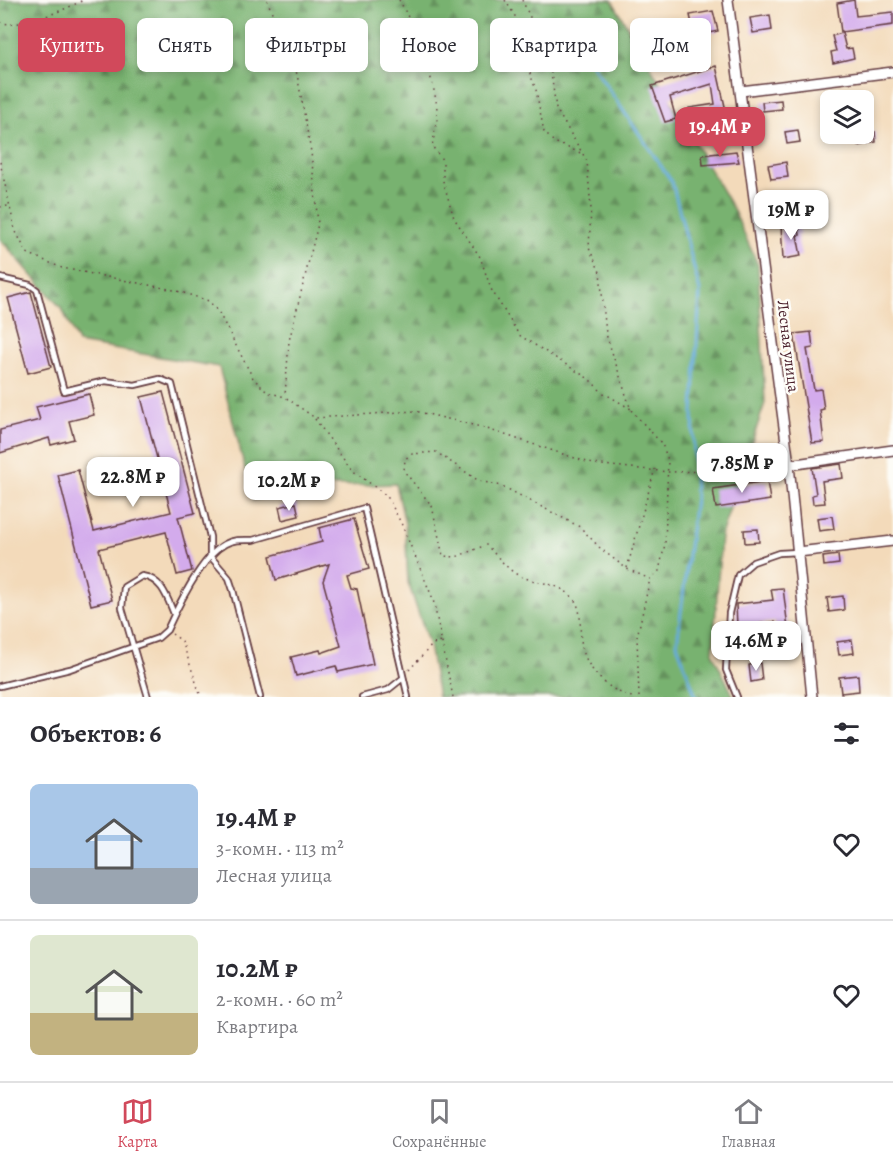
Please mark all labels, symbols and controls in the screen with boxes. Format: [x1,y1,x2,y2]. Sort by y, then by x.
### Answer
chip: Купить [18,18,125,72]
chip: Снять [137,18,233,72]
chip: Фильтры [245,18,368,72]
chip: Новое [380,18,478,72]
chip: Квартира [490,18,618,72]
chip: Дом [630,18,711,72]
map controls [820,90,874,144]
button: layers [820,90,874,144]
pin: 19.4M ₽ [665,107,775,158]
text: 19.4M ₽ [689,113,751,140]
pin: 19M ₽ [749,190,833,241]
text: 19M ₽ [768,196,814,223]
street label: Лесная улица [771,299,805,394]
pin: 7.85M ₽ [687,443,797,494]
text: 7.85M ₽ [711,449,773,476]
pin: 22.8M ₽ [78,457,188,508]
pin: 10.2M ₽ [234,461,344,512]
text: 22.8M ₽ [101,463,165,490]
text: 10.2M ₽ [258,467,320,494]
pin: 14.6M ₽ [701,621,811,672]
text: 14.6M ₽ [725,627,787,654]
text: Объектов: 6 [30,716,161,751]
icon: filters [830,717,863,750]
text: 19.4M ₽ [216,800,296,835]
icon: home [78,808,150,880]
icon: heart [830,828,863,861]
text: 3-комн. · 113 m² [216,835,344,862]
text: Лесная улица [216,862,332,889]
text: 10.2M ₽ [216,951,298,986]
icon: home [78,959,150,1031]
icon: heart [830,979,863,1012]
text: 2-комн. · 60 m² [216,986,343,1013]
text: Квартира [216,1013,298,1040]
tab: Карта [117,1095,158,1153]
tab: Сохранённые [392,1095,487,1153]
tab: Главная [721,1095,776,1153]

